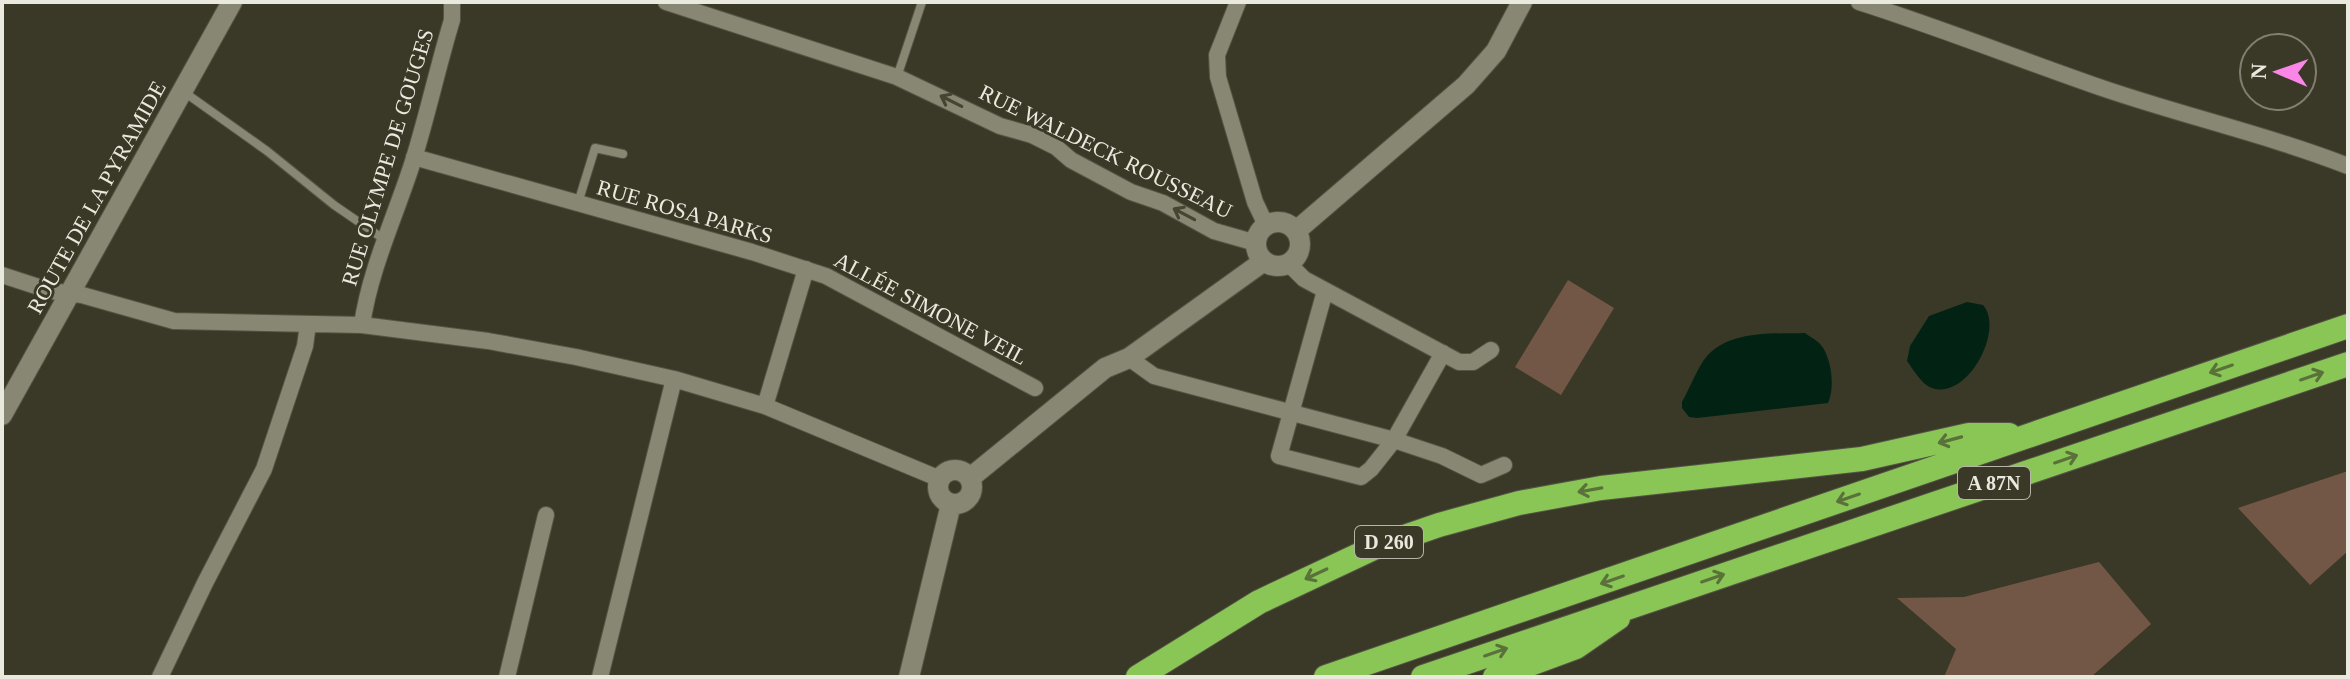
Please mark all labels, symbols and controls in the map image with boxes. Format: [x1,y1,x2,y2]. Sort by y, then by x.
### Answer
street label: RUE OLYMPE DE GOUGES [336,26,439,289]
north arrow [2238,32,2318,112]
text: N [2246,63,2271,80]
street label: ROUTE DE LA PYRAMIDE [22,77,171,318]
street label: RUE WALDECK ROUSSEAU [975,79,1236,224]
one-way arrow [940,93,964,108]
street label: RUE ROSA PARKS [594,174,775,248]
one-way arrow [1173,206,1196,222]
street label: ALLÉE SIMONE VEIL [830,247,1031,370]
one-way arrow [2209,363,2234,378]
one-way arrow [2299,367,2324,382]
one-way arrow [1937,434,1963,449]
one-way arrow [2053,450,2078,465]
road number: A 87N [1958,467,2030,499]
one-way arrow [1578,484,1604,499]
one-way arrow [1836,492,1861,507]
road number: D 260 [1355,526,1423,558]
one-way arrow [1304,567,1328,582]
one-way arrow [1701,569,1726,584]
one-way arrow [1600,574,1625,589]
one-way arrow [1484,643,1509,658]

